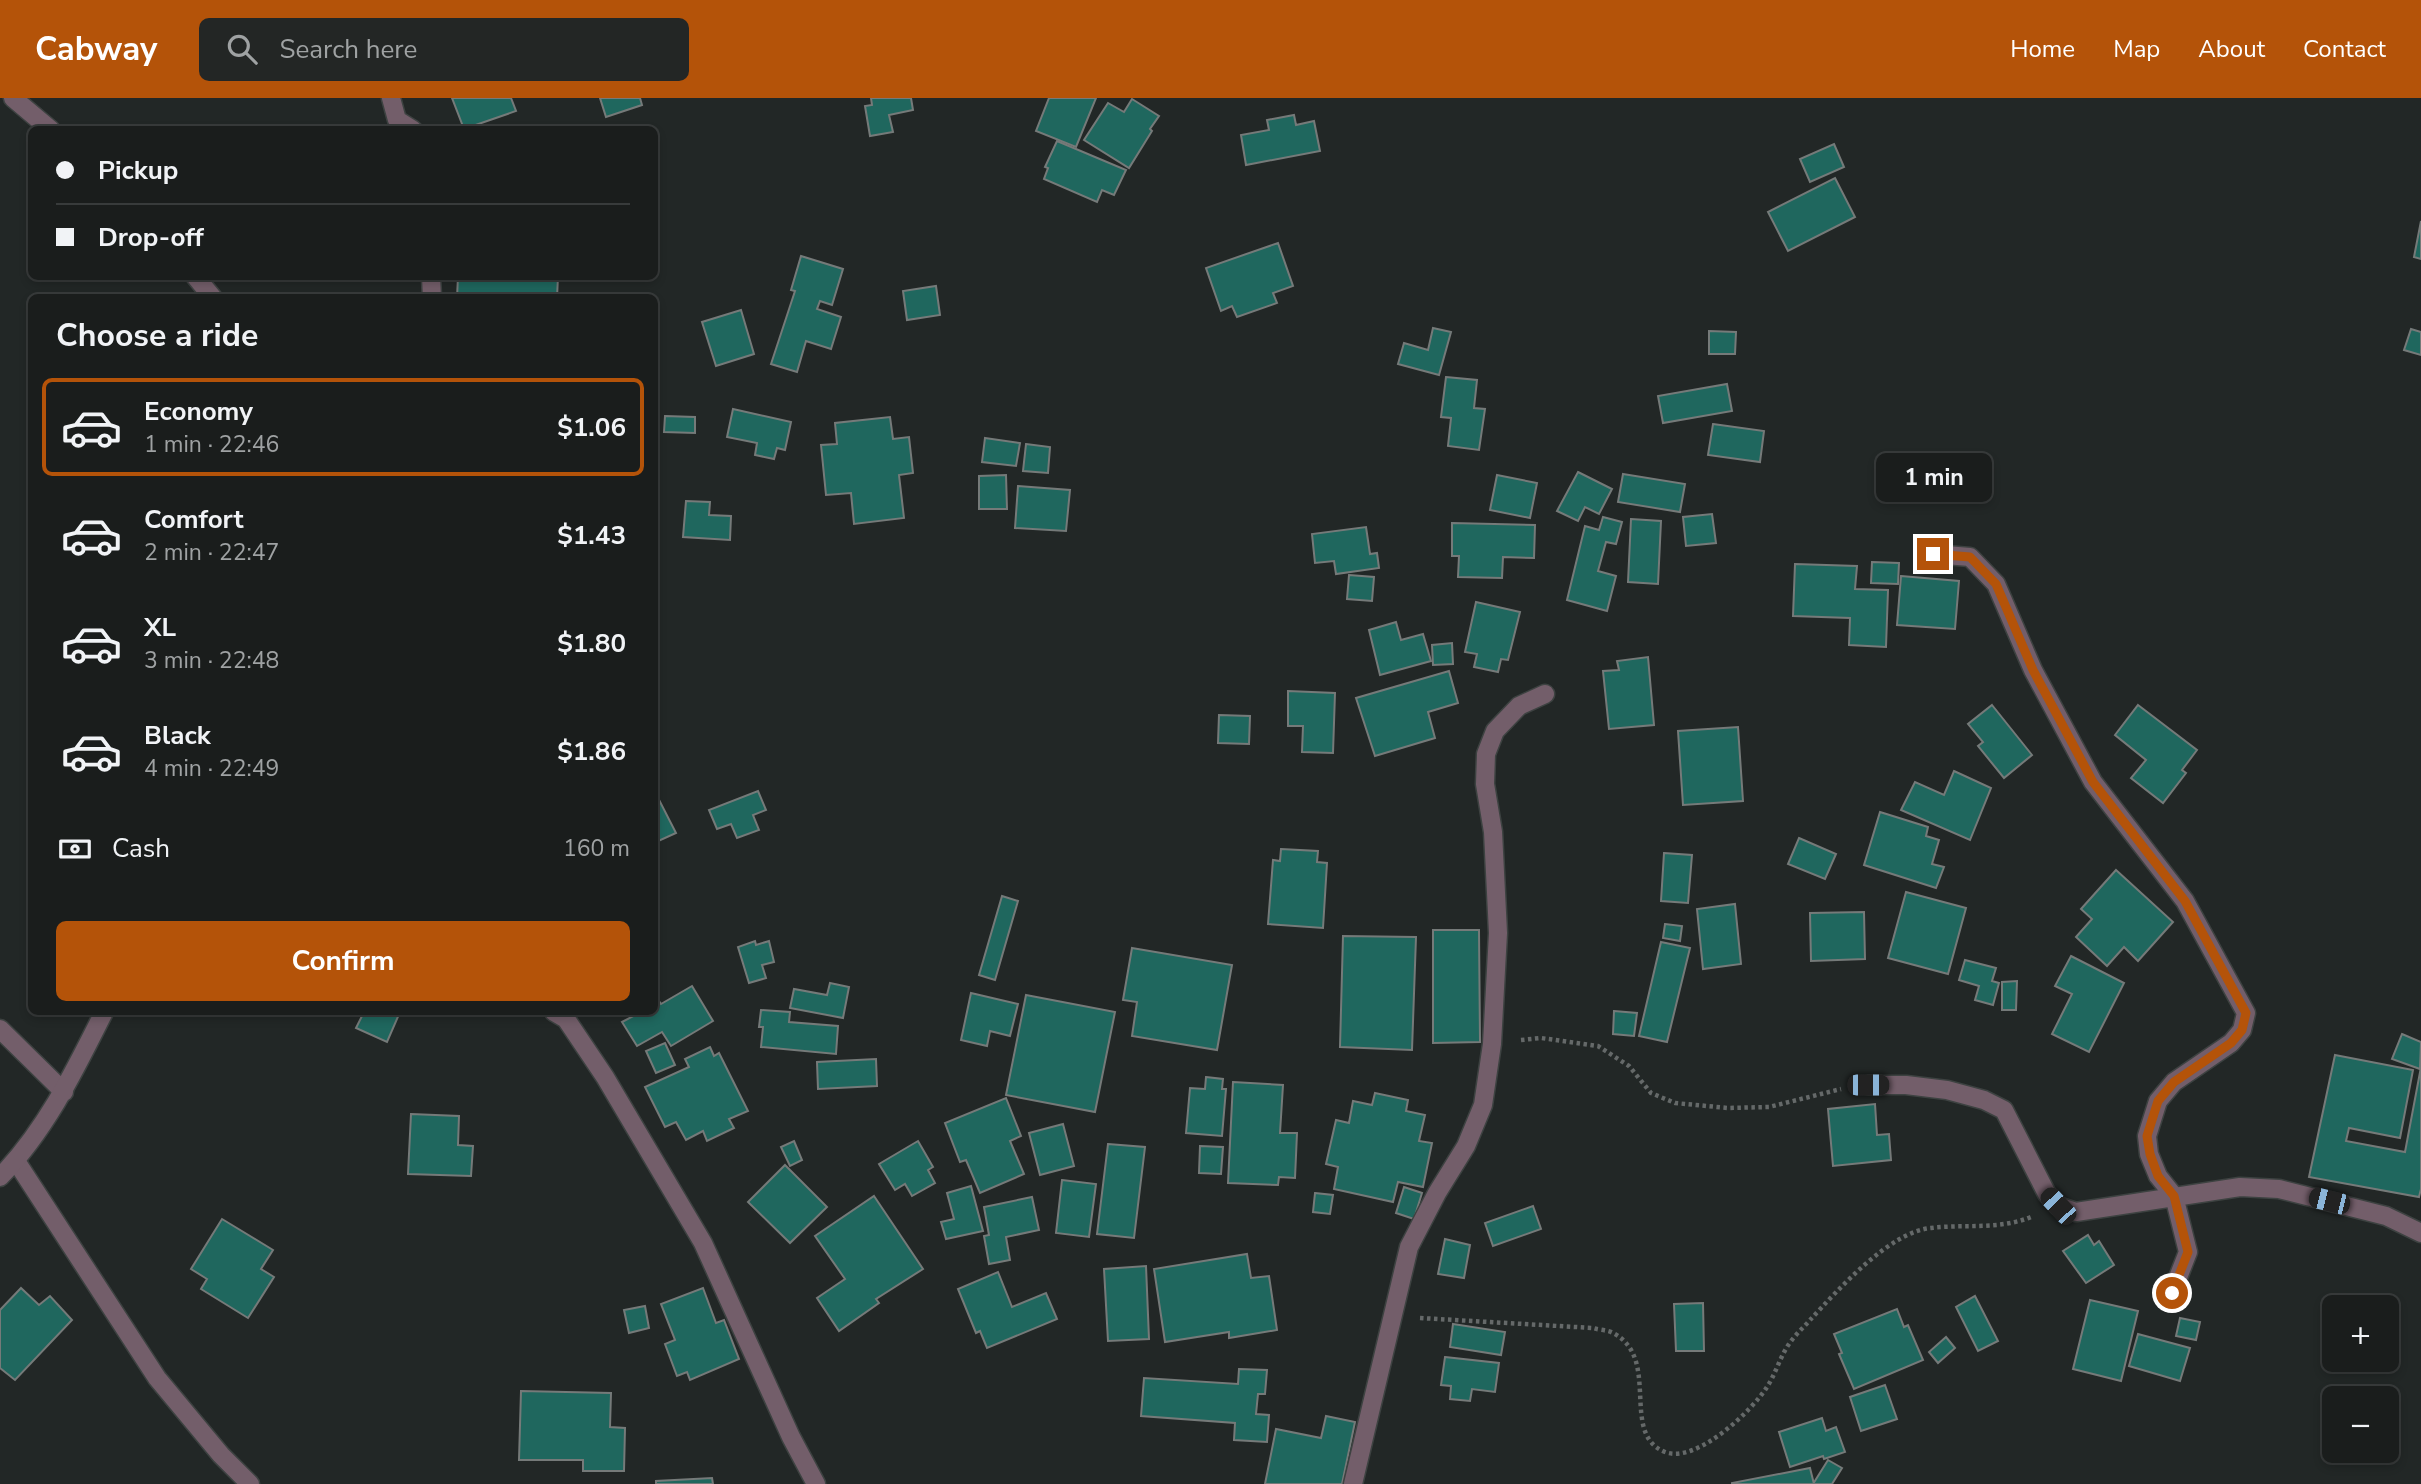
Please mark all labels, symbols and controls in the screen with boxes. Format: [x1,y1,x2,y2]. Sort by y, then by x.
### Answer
search box [199,18,689,81]
text: Cabway [35,27,157,72]
icon: search [223,30,261,68]
text: Search here [279,32,417,67]
text: Home [2010,33,2075,65]
text: Map [2113,33,2160,65]
text: About [2198,33,2265,65]
text: Contact [2303,33,2386,65]
text: Pickup [98,153,178,188]
text: Drop-off [98,220,204,255]
text: Choose a ride [56,314,258,357]
text: Economy [144,394,253,429]
icon: car [60,396,123,459]
text: $1.06 [557,410,626,445]
text: 1 min · 22:46 [144,429,279,460]
callout: 1 min [1875,452,1991,502]
text: 1 min [1904,462,1964,493]
text: Comfort [144,502,244,537]
icon: car [60,504,123,567]
text: $1.43 [557,518,626,553]
text: 2 min · 22:47 [144,537,279,568]
route end [1917,538,1949,570]
text: XL [144,610,176,645]
icon: car [60,612,123,675]
text: $1.80 [557,626,626,661]
text: 3 min · 22:48 [144,645,279,676]
text: Black [144,718,211,753]
icon: car [60,720,123,783]
text: $1.86 [557,734,626,769]
text: 4 min · 22:49 [144,753,279,784]
icon: cash [56,830,94,868]
text: Cash [112,831,170,866]
text: 160 m [563,833,630,864]
button: Confirm [56,921,630,1001]
car [1848,1075,1890,1096]
car [2036,1183,2081,1229]
car [2307,1186,2352,1216]
route start [2156,1277,2188,1309]
map controls [2322,1295,2399,1463]
button: + [2322,1295,2399,1372]
button: − [2322,1386,2399,1463]

